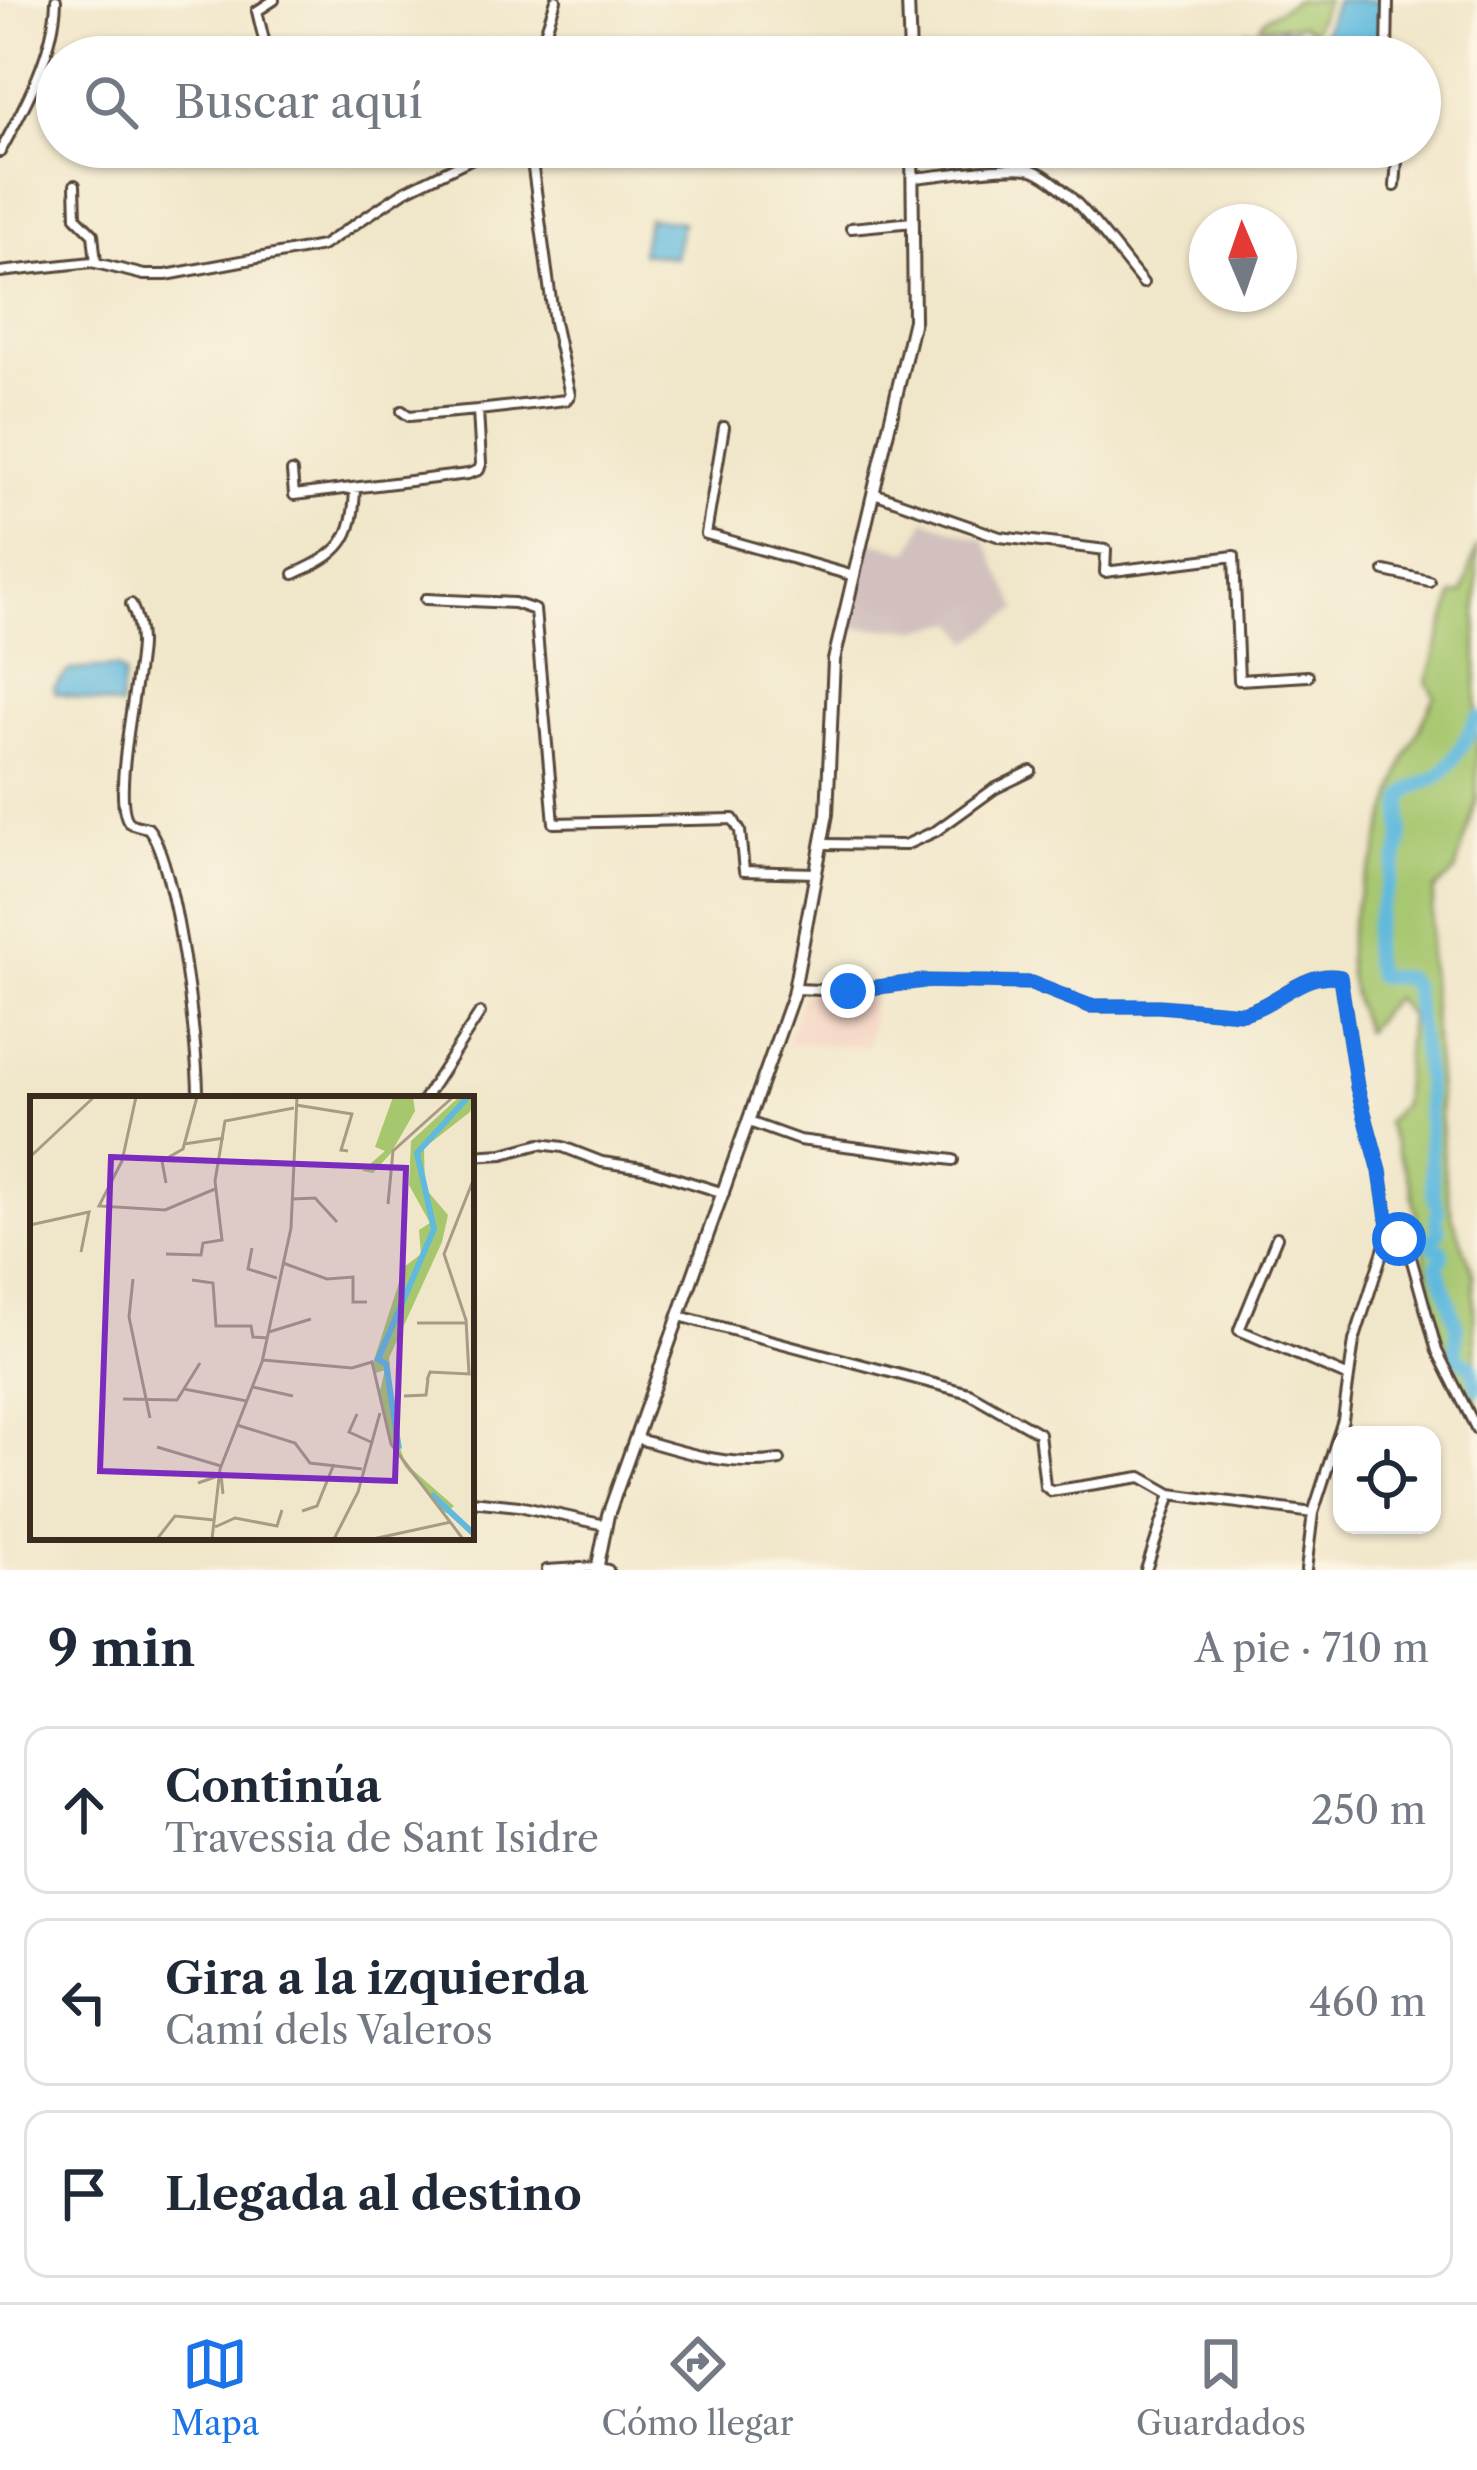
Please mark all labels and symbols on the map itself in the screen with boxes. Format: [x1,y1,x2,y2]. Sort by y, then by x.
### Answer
north arrow [1189,204,1297,312]
route end [821,964,875,1018]
inset map [30,1096,474,1540]
route start [1372,1212,1426,1266]

